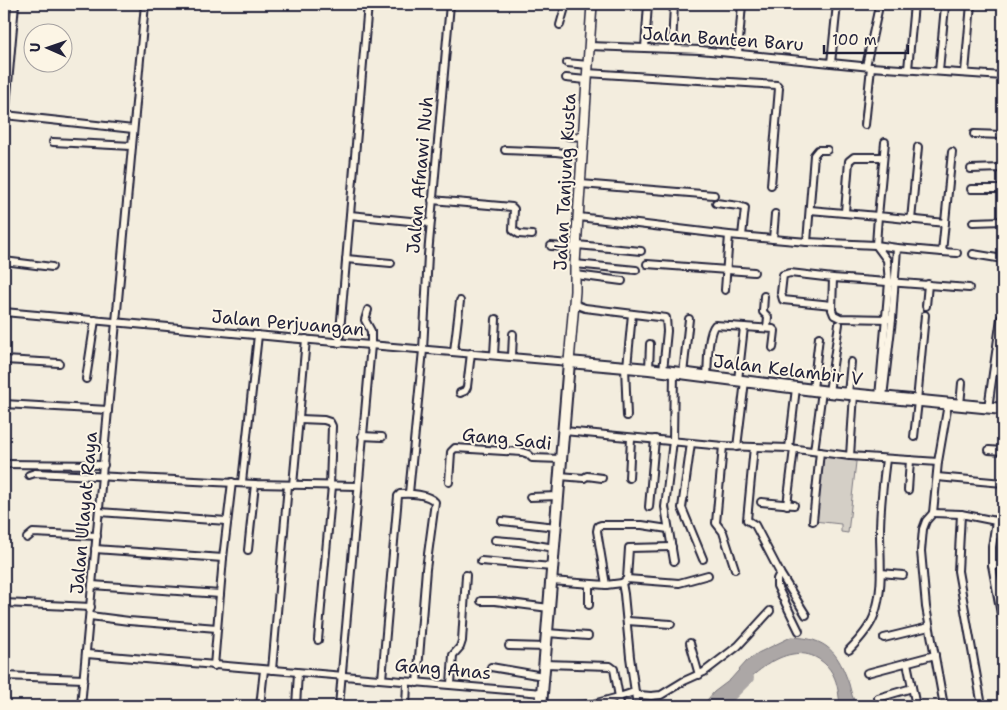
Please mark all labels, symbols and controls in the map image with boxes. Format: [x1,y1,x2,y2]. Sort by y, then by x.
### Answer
street label: Jalan Banten Baru [641,21,805,57]
north arrow [22,22,72,72]
scale bar [824,22,908,54]
text: 100 m [832,30,877,50]
text: U [26,42,44,53]
street label: Jalan Tanjung Kusta [548,93,582,271]
street label: Jalan Afnawi Nuh [401,95,439,255]
street label: Jalan Perjuangan [211,304,365,342]
street label: Jalan Kelambir V [712,349,864,391]
street label: Gang Sadi [461,422,553,456]
street label: Jalan Ulayat Raya [65,431,103,595]
street label: Gang Anas [394,653,492,685]

